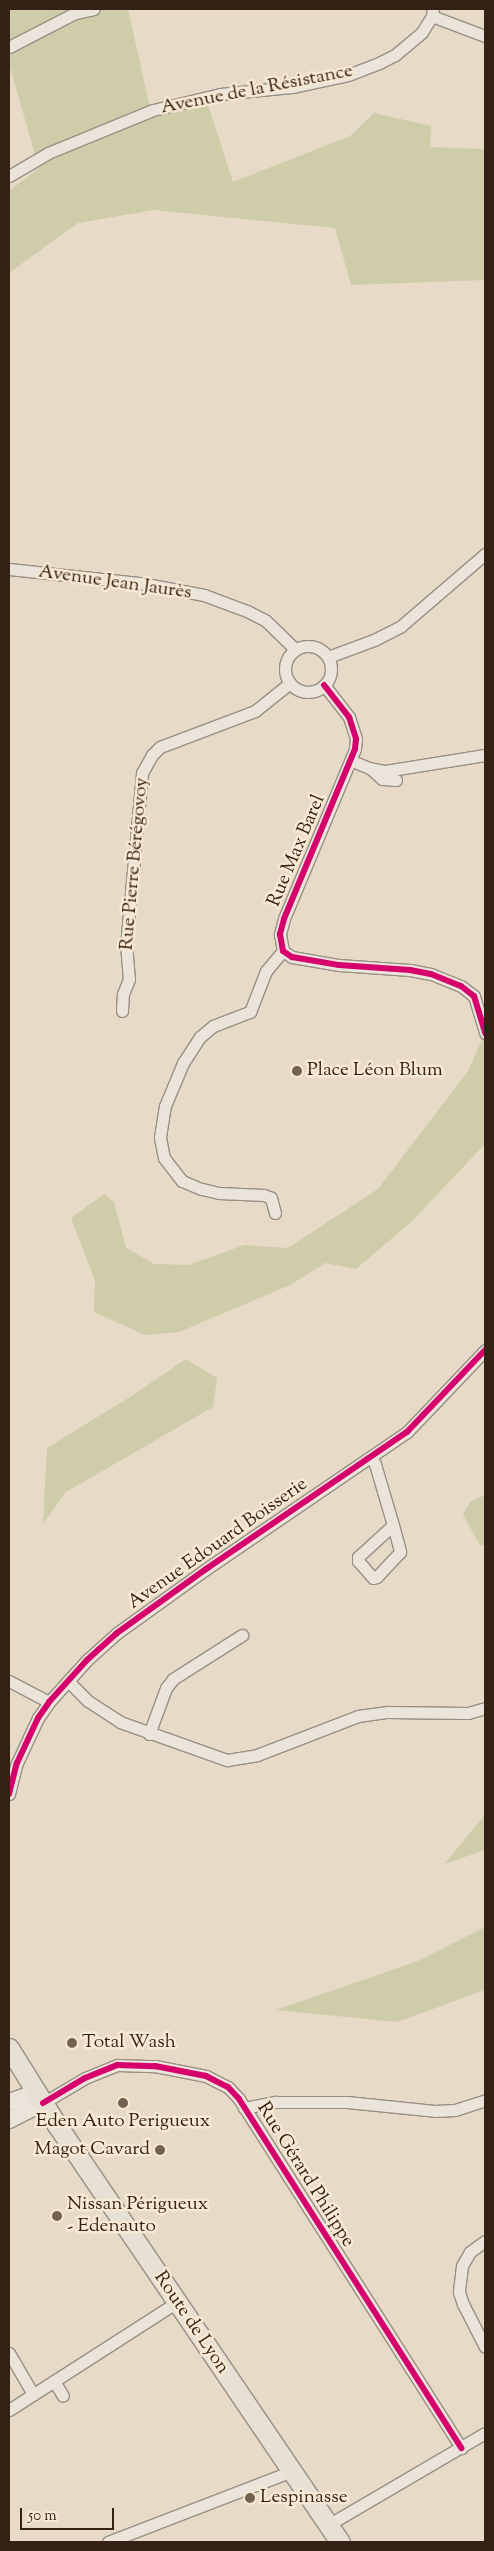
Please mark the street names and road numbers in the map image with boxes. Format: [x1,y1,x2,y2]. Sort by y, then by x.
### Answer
street label: Avenue de la Résistance [159,60,355,120]
street label: Avenue Jean Jaurès [37,561,193,605]
street label: Rue Pierre Bérégovoy [116,777,154,951]
street label: Rue Max Barel [263,792,331,910]
street label: Avenue Edouard Boisserie [124,1473,312,1615]
street label: Rue Gérard Philippe [251,2098,359,2252]
street label: Route de Lyon [148,2267,234,2379]

